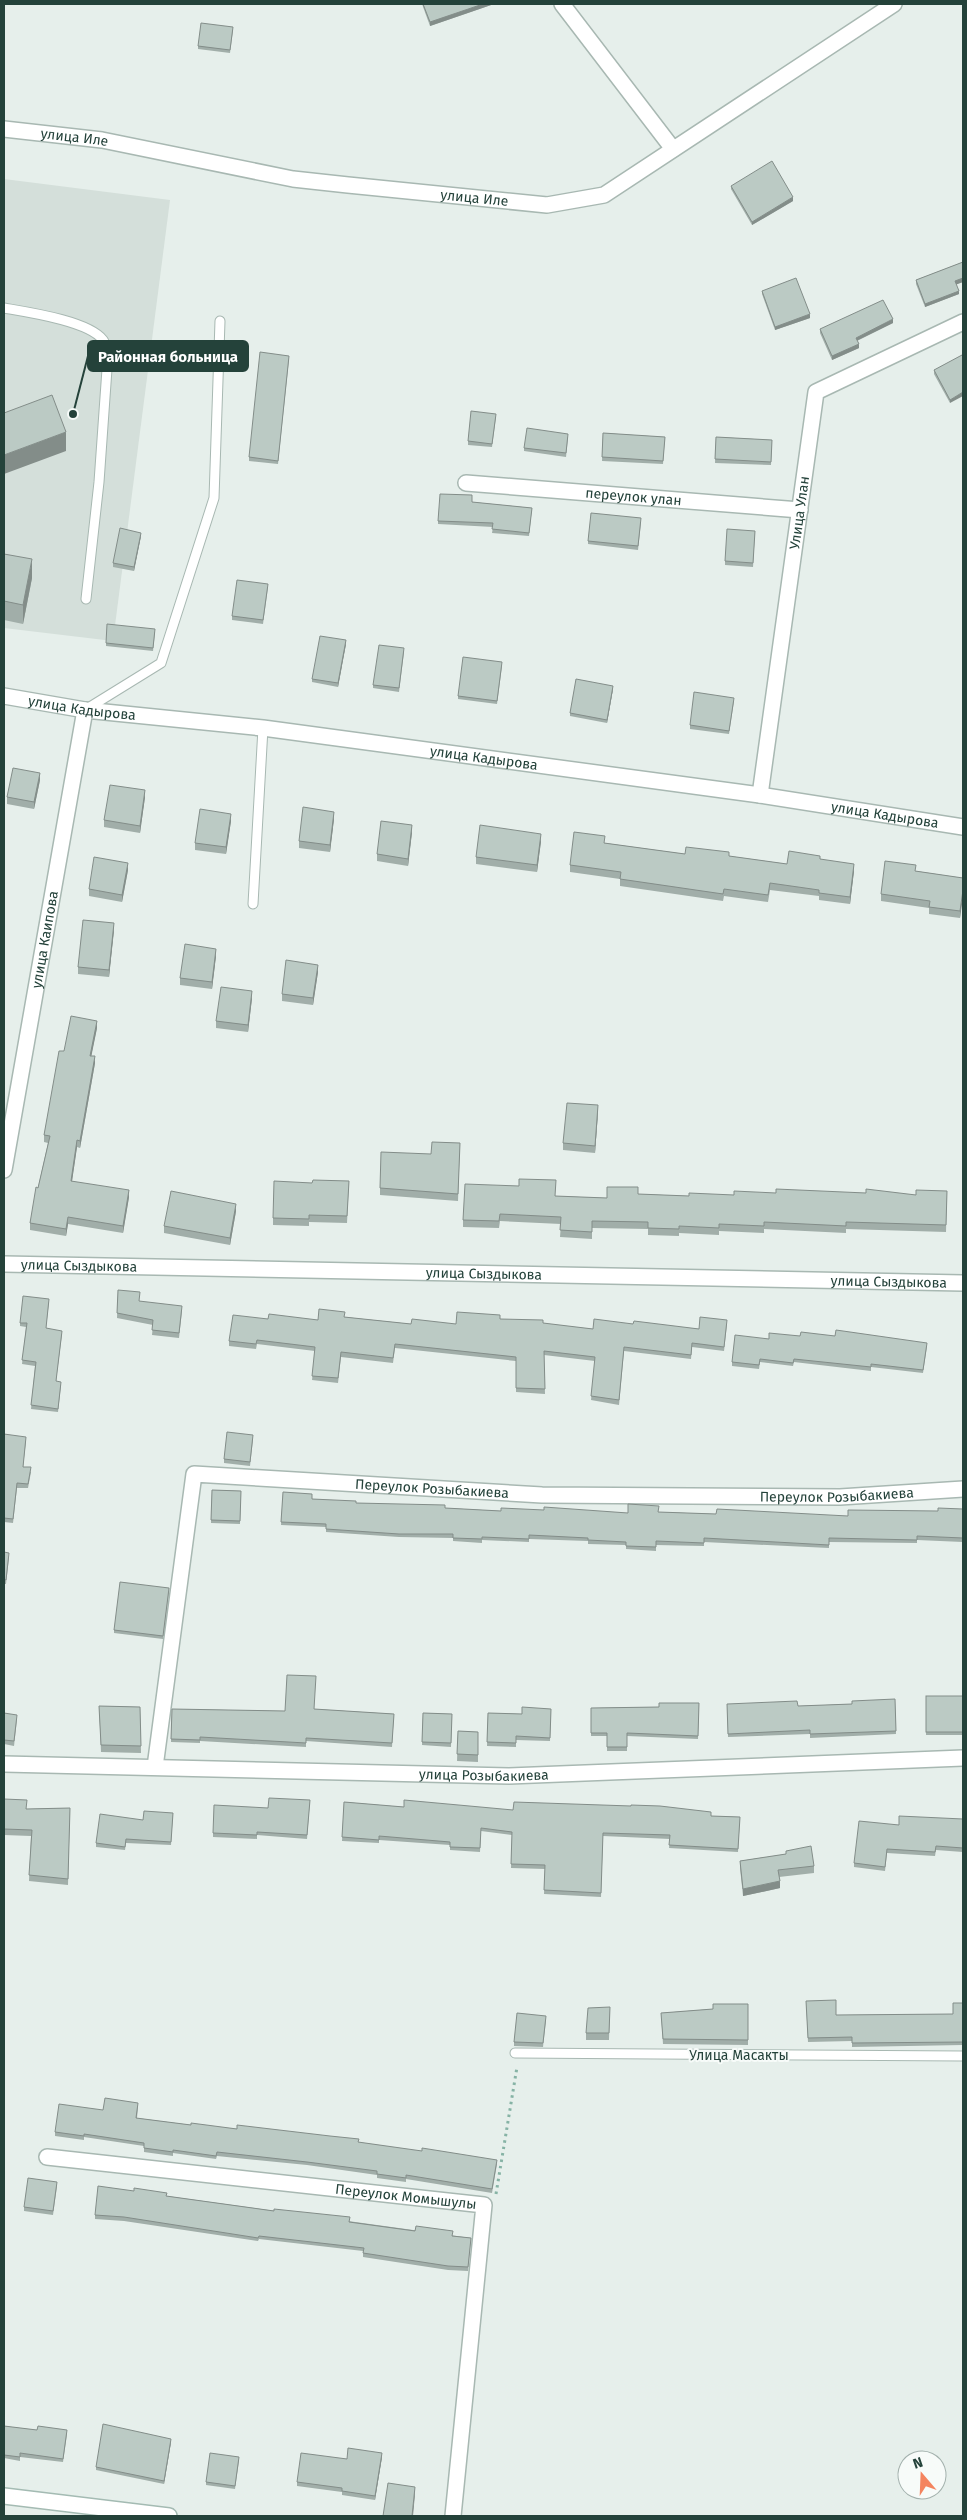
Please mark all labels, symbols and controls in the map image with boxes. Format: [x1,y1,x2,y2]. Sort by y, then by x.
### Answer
street label: улица Иле [40,125,110,150]
street label: улица Иле [440,186,509,210]
callout: Районная больница [88,341,248,371]
text: Районная больница [98,348,238,366]
street label: Улица Улан [786,475,813,550]
street label: переулок улан [585,484,682,509]
street label: улица Кадырова [27,692,137,724]
street label: улица Кадырова [429,742,539,773]
street label: улица Кадырова [830,798,940,832]
street label: улица Каипова [28,889,62,990]
street label: улица Сыздыкова [21,1256,137,1275]
street label: улица Сыздыкова [426,1264,542,1283]
street label: улица Сыздыкова [830,1272,947,1291]
street label: Переулок Розыбакиева [355,1475,509,1501]
street label: Переулок Розыбакиева [760,1484,914,1506]
street label: улица Розыбакиева [419,1765,549,1785]
street label: Улица Масакты [689,2047,789,2064]
street label: Переулок Момышулы [334,2180,477,2213]
north arrow [897,2450,947,2500]
text: N [911,2454,925,2473]

